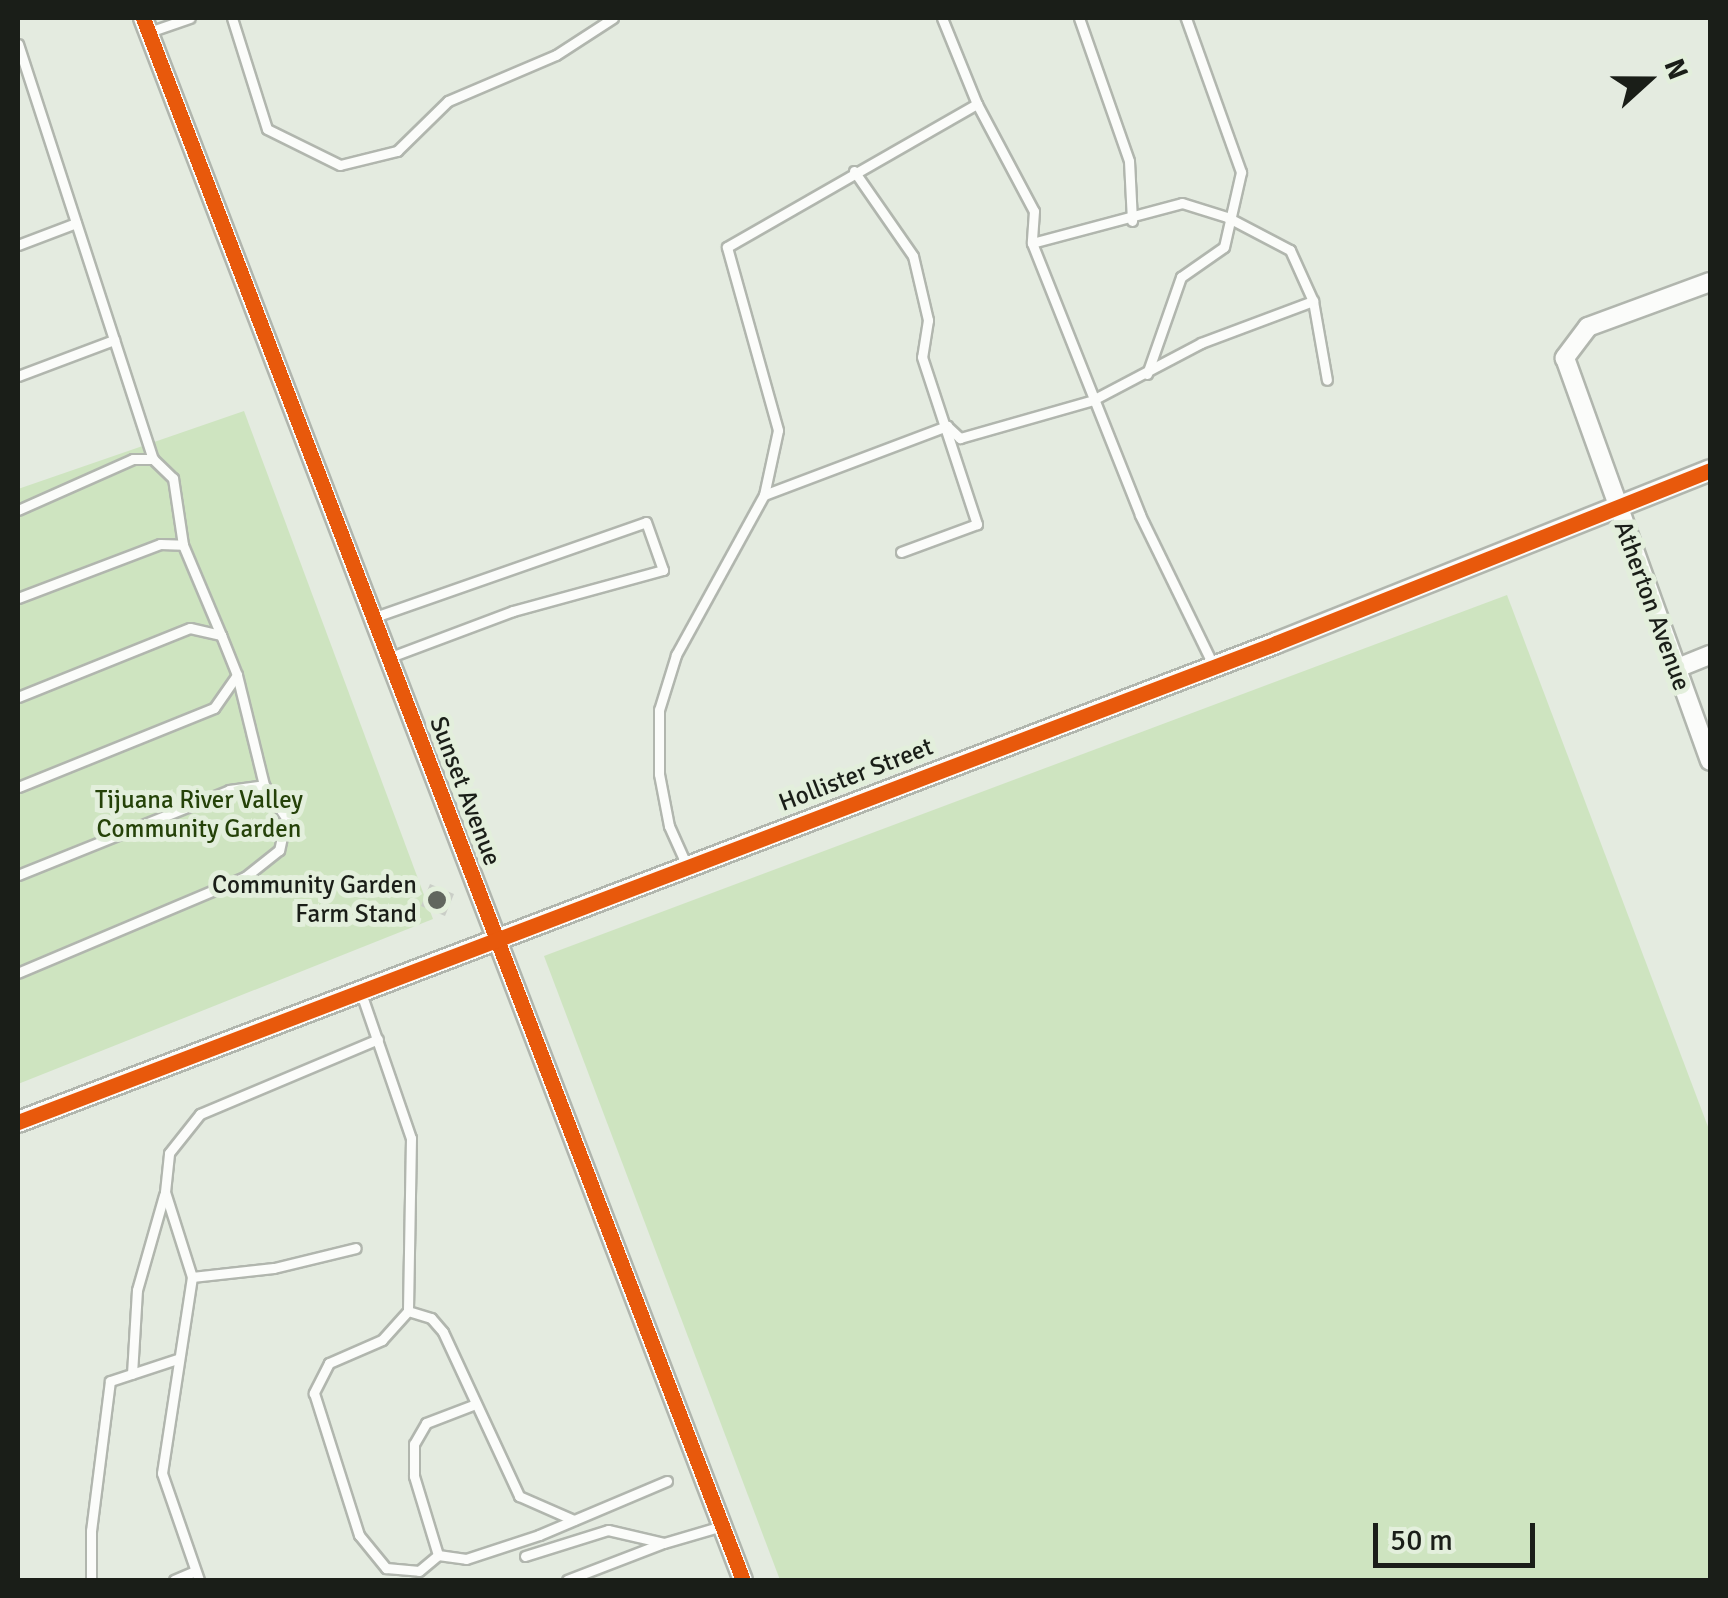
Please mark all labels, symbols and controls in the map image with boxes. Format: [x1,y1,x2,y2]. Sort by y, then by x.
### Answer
north arrow [1598,30,1698,130]
text: N [1657,54,1695,84]
street label: Atherton Avenue [1607,517,1697,695]
street label: Sunset Avenue [423,712,507,870]
street label: Hollister Street [775,732,937,818]
park label: Tijuana River Valley Community Garden [95,786,303,845]
place label: Community Garden Farm Stand [212,871,417,930]
marker: Community Garden Farm Stand [426,889,448,911]
scale bar [1378,1503,1540,1565]
text: 50 m [1390,1522,1453,1559]

